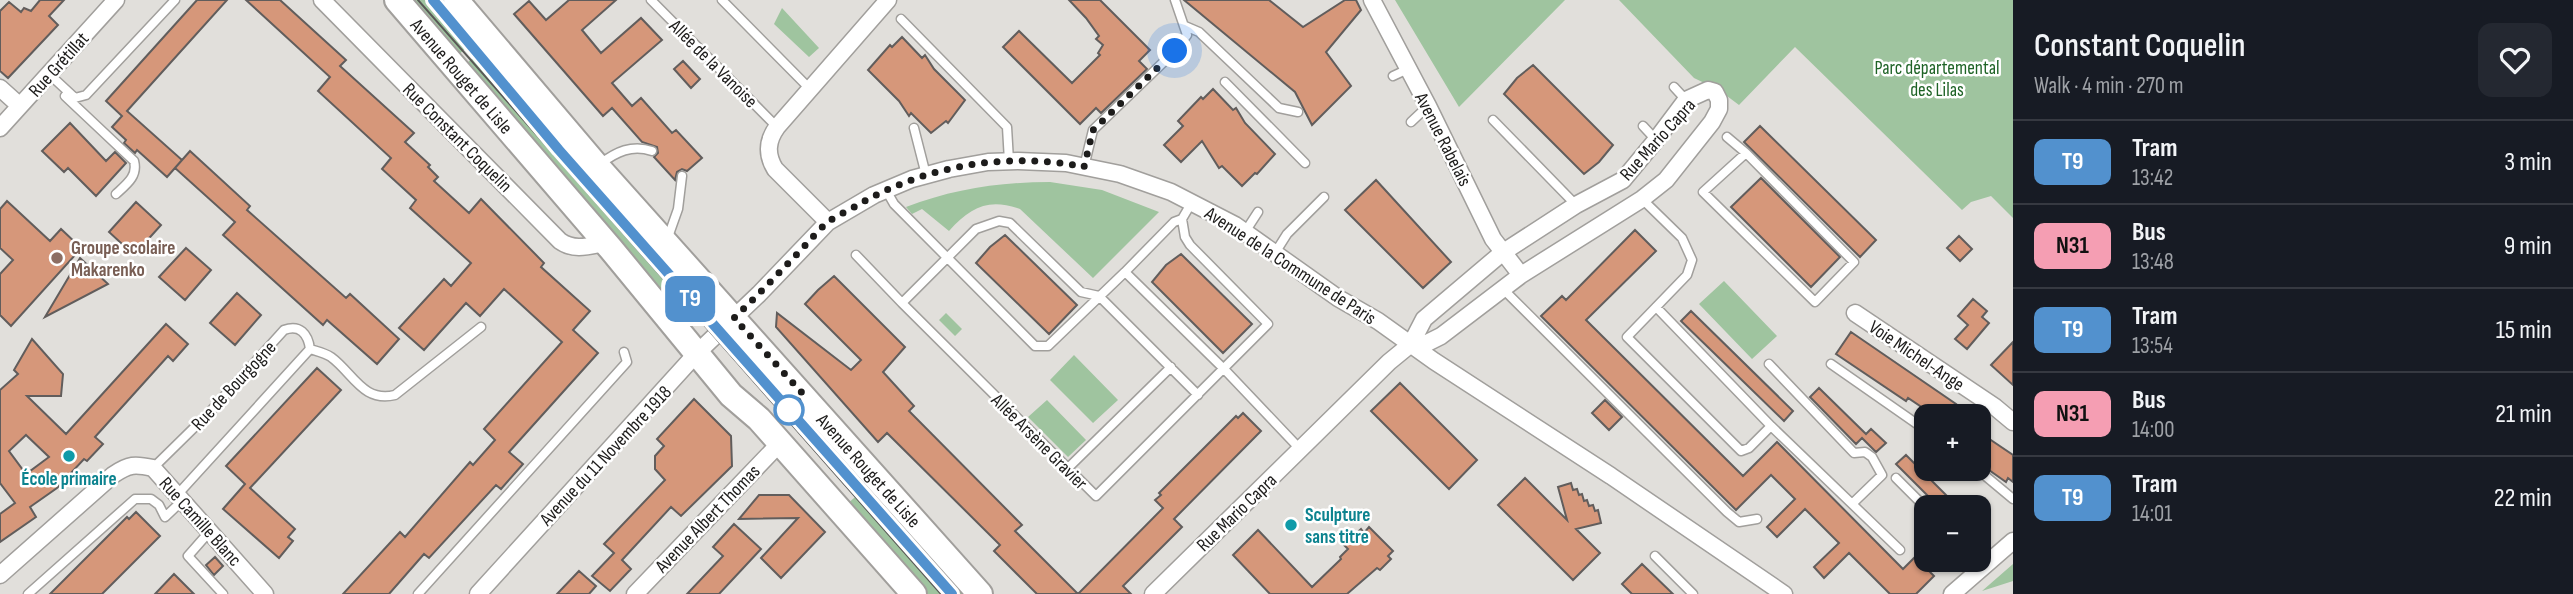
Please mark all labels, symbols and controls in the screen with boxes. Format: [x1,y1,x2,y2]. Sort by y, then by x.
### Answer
street label: Avenue Rouget de Lisle [404,14,517,139]
street label: Allée de la Vanoise [663,14,762,113]
button: heart [2478,23,2552,97]
text: Constant Coquelin [2034,26,2245,66]
street label: Rue Grétillat [24,28,94,102]
your location [1157,33,1192,68]
park label: Parc départemental des Lilas [1874,57,2000,102]
text: Walk · 4 min · 270 m [2034,72,2184,100]
street label: Rue Constant Coquelin [397,79,516,198]
street label: Avenue Rabelais [1409,88,1476,191]
street label: Rue Mario Capra [1615,94,1701,186]
text: Tram [2132,133,2177,164]
text: T9 [2062,147,2083,176]
text: 3 min [2504,147,2552,178]
text: 13:42 [2132,164,2173,192]
street label: Avenue de la Commune de Paris [1199,202,1380,330]
text: Bus [2132,217,2166,248]
text: N31 [2056,231,2089,260]
text: 9 min [2504,231,2552,262]
place label: Groupe scolaire Makarenko [71,237,175,282]
text: 13:48 [2132,248,2174,276]
marker: Groupe scolaire Makarenko [49,250,65,266]
line badge: T9 [658,276,722,322]
text: T9 [679,284,701,313]
text: Tram [2132,301,2177,332]
text: T9 [2062,315,2083,344]
text: 15 min [2496,315,2552,346]
street label: Voie Michel-Ange [1864,316,1968,397]
text: 13:54 [2132,332,2173,360]
street label: Rue de Bourgogne [187,337,281,436]
street label: Avenue du 11 Novembre 1918 [535,381,677,531]
text: Bus [2132,385,2166,416]
street label: Allée Arsène Gravier [985,389,1092,495]
unlabelled marker [774,395,804,425]
text: N31 [2056,399,2089,428]
text: 21 min [2495,399,2552,430]
map controls [1914,404,1991,572]
button: + [1914,404,1991,481]
street label: Avenue Rouget de Lisle [810,409,925,533]
text: 14:00 [2132,416,2175,444]
marker: École primaire [61,448,77,464]
street label: Avenue Albert Thomas [650,460,766,579]
place label: École primaire [21,468,117,491]
street label: Rue Mario Capra [1192,469,1282,557]
text: Tram [2132,469,2177,500]
street label: Rue Camille Blanc [154,473,246,571]
text: T9 [2062,483,2083,512]
text: 22 min [2494,483,2552,514]
button: − [1914,495,1991,572]
text: 14:01 [2132,500,2172,528]
place label: Sculpture sans titre [1305,504,1370,549]
marker: Sculpture sans titre [1283,517,1299,533]

